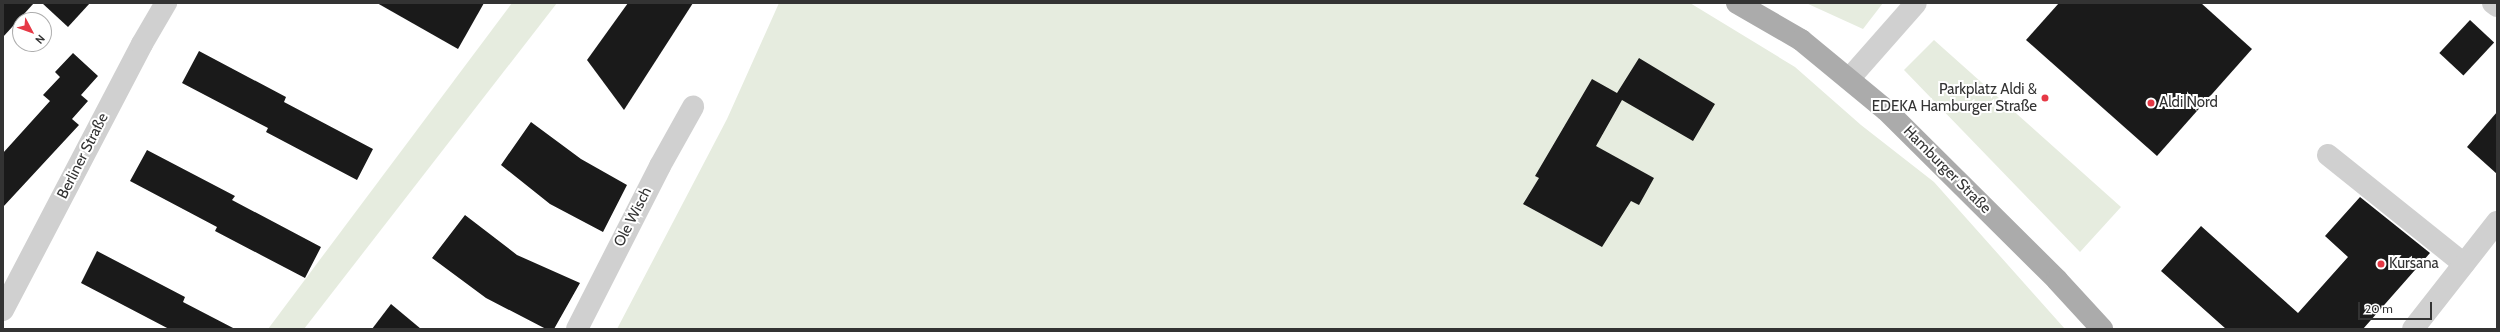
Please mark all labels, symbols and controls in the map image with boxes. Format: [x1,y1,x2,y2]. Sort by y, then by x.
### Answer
north arrow [12,12,52,52]
text: N [32,32,48,47]
place label: Parkplatz Aldi & EDEKA Hamburger Straße [1872,80,2037,115]
marker: Parkplatz Aldi & EDEKA Hamburger Straße [2040,93,2050,103]
place label: Aldi Nord [2159,94,2218,112]
marker: Aldi Nord [2146,98,2156,108]
street label: Berliner Straße [54,110,112,202]
street label: Hamburger Straße [1899,122,1995,218]
street label: Ole Wisch [610,184,656,250]
place label: Kursana [2389,255,2439,273]
marker: Kursana [2376,259,2386,269]
scale bar [2360,294,2434,320]
text: 20 m [2365,301,2393,316]

